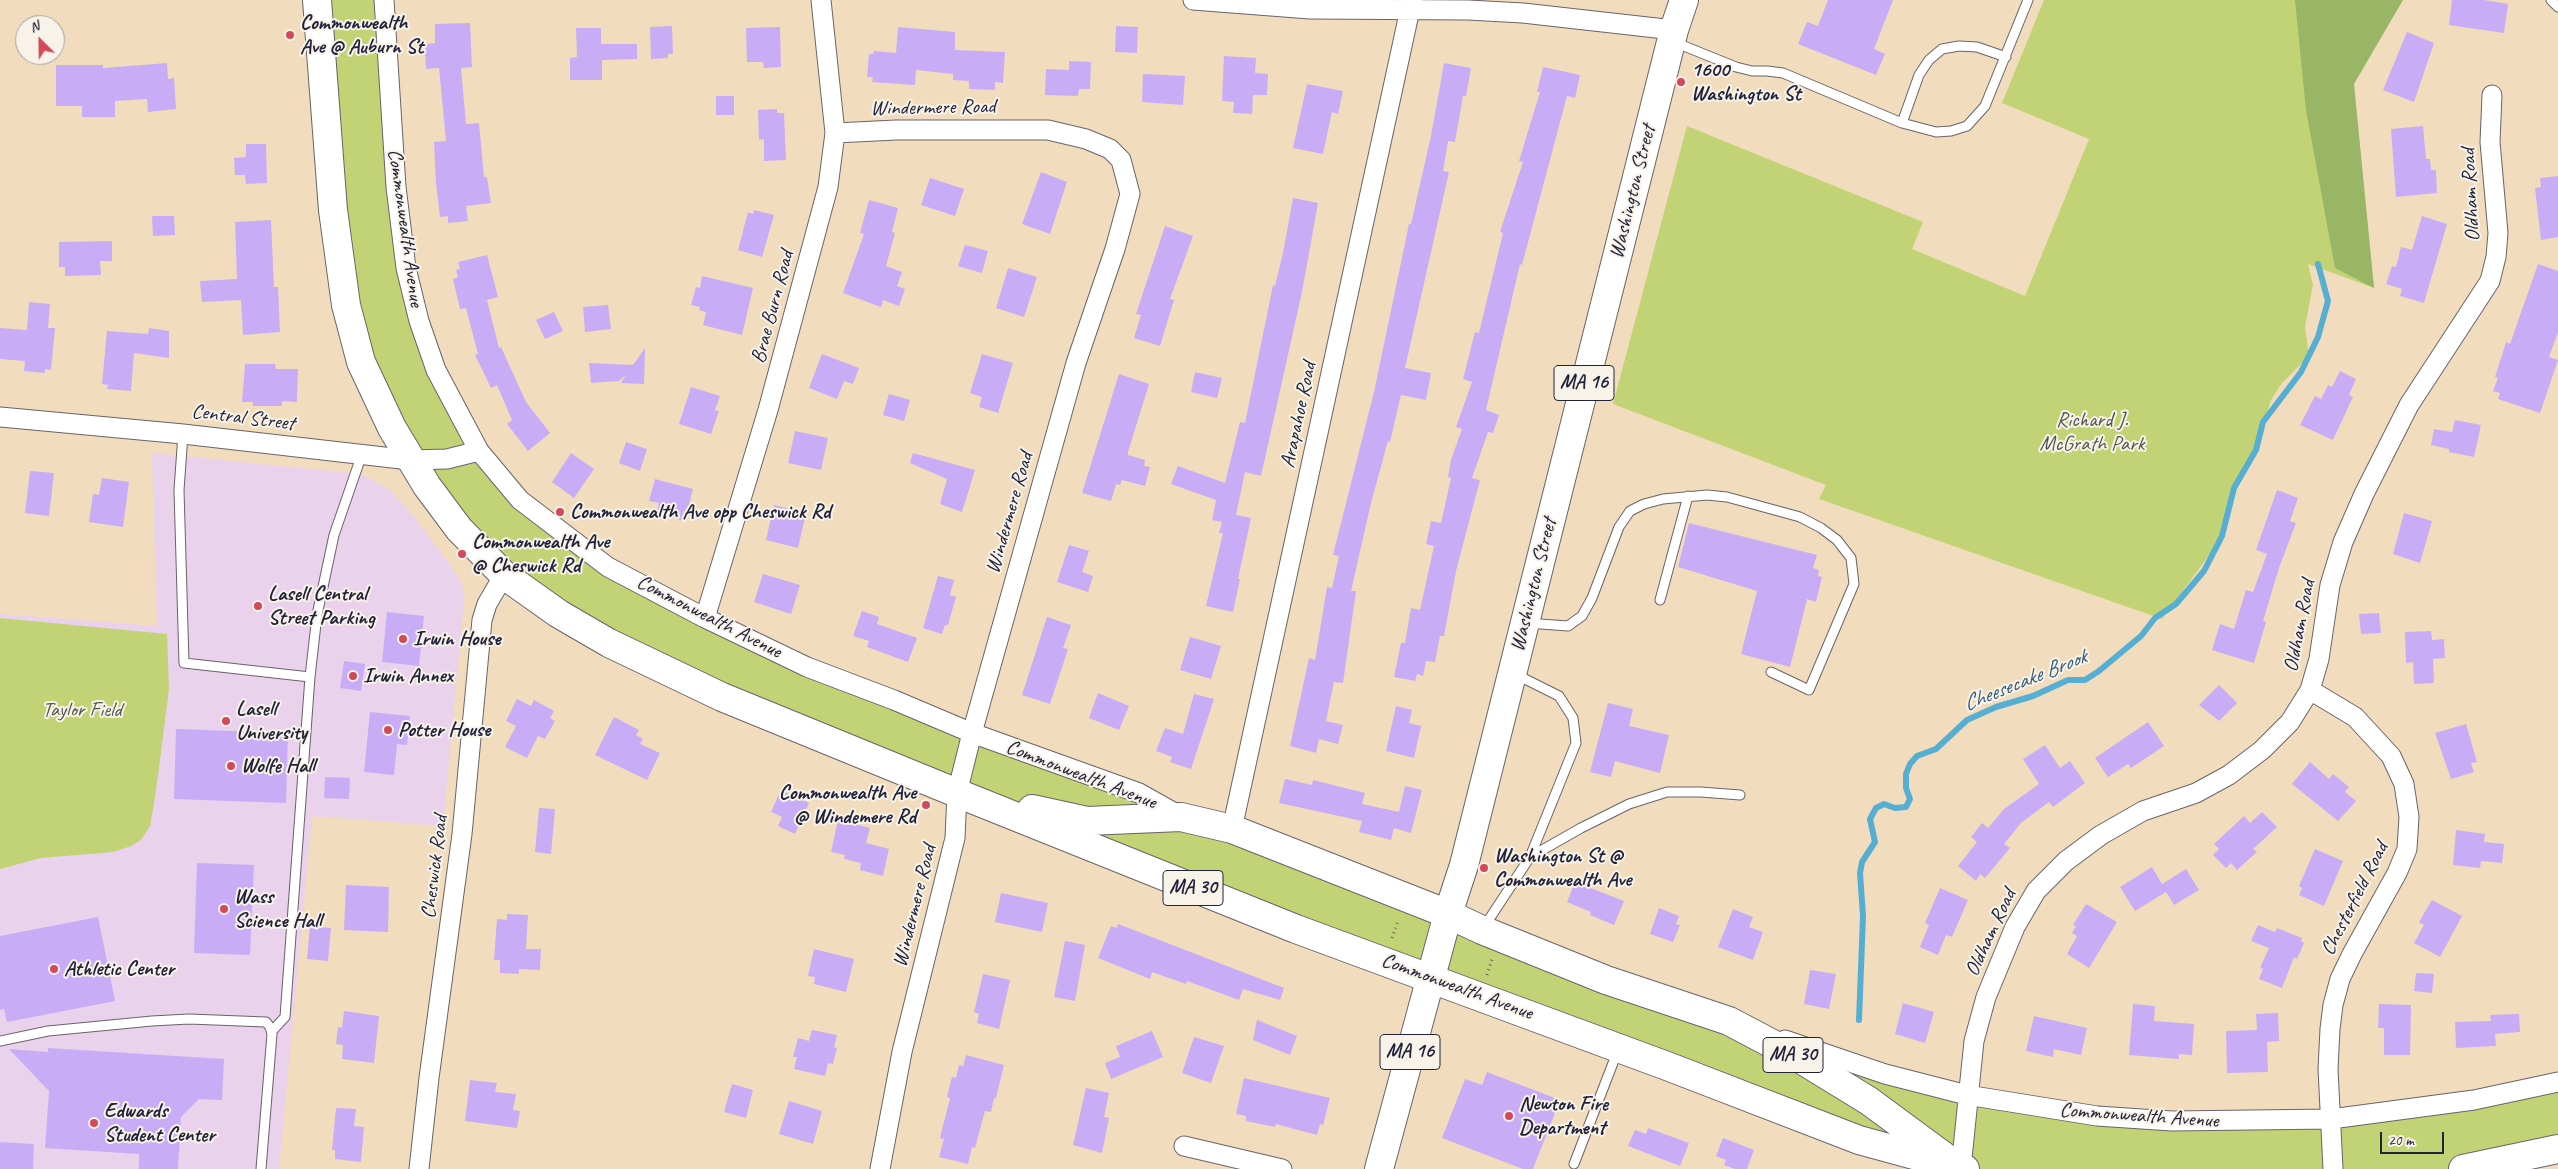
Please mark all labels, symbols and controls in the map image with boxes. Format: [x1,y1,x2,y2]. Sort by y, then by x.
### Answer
place label: Commonwealth Ave @ Auburn St [300,10,423,60]
north arrow [15,15,65,65]
text: N [27,17,42,36]
marker: Commonwealth Ave @ Auburn St [284,29,296,41]
place label: 1600 Washington St [1691,57,1801,107]
marker: 1600 Washington St [1675,76,1687,88]
street label: Windermere Road [870,94,996,122]
street label: Washington Street [1604,123,1662,261]
street label: Commonwealth Avenue [381,147,429,309]
street label: Oldham Road [2456,148,2486,242]
street label: Brae Burn Road [746,248,800,366]
street label: Arapahoe Road [1276,360,1322,470]
road number: MA 16 [1554,366,1614,400]
street label: Central Street [190,399,296,437]
park label: Richard J. McGrath Park [2040,407,2144,457]
street label: Windermere Road [981,449,1039,577]
place label: Commonwealth Ave opp Cheswick Rd [570,499,830,525]
marker: Commonwealth Ave opp Cheswick Rd [554,506,566,518]
street label: Washington Street [1505,516,1563,654]
place label: Commonwealth Ave @ Cheswick Rd [472,529,609,579]
marker: Commonwealth Ave @ Cheswick Rd [456,548,468,560]
street label: Commonwealth Avenue [632,570,786,664]
street label: Oldham Road [2279,578,2321,674]
place label: Lasell Central Street Parking [268,581,375,631]
marker: Lasell Central Street Parking [252,600,264,612]
place label: Irwin House [413,626,500,652]
marker: Irwin House [397,633,409,645]
water label: Cheesecake Brook [1959,644,2091,718]
place label: Irwin Annex [363,663,453,689]
marker: Irwin Annex [347,670,359,682]
place label: Lasell University [236,696,307,746]
park label: Taylor Field [42,697,122,723]
marker: Lasell University [220,715,232,727]
place label: Potter House [398,717,490,743]
marker: Potter House [382,724,394,736]
street label: Commonwealth Avenue [1002,735,1160,815]
place label: Wolfe Hall [241,753,315,779]
marker: Wolfe Hall [225,760,237,772]
place label: Commonwealth Ave @ Windemere Rd [779,780,916,830]
marker: Commonwealth Ave @ Windemere Rd [920,799,932,811]
street label: Cheswick Road [416,814,454,920]
street label: Chesterfield Road [2316,838,2394,960]
street label: Windermere Road [888,842,942,970]
place label: Washington St @ Commonwealth Ave [1494,843,1631,893]
marker: Washington St @ Commonwealth Ave [1478,862,1490,874]
road number: MA 30 [1163,870,1223,906]
place label: Wass Science Hall [234,884,321,934]
street label: Oldham Road [1960,885,2022,981]
marker: Wass Science Hall [218,903,230,915]
street label: Commonwealth Avenue [1378,948,1536,1026]
place label: Athletic Center [64,956,174,982]
marker: Athletic Center [48,963,60,975]
road number: MA 16 [1380,1034,1440,1070]
road number: MA 30 [1763,1038,1823,1072]
place label: Newton Fire Department [1519,1091,1608,1141]
place label: Edwards Student Center [104,1098,215,1148]
street label: Commonwealth Avenue [2059,1098,2219,1134]
marker: Newton Fire Department [1503,1110,1515,1122]
marker: Edwards Student Center [88,1117,100,1129]
scale bar [2383,1122,2447,1154]
text: 20 m [2388,1131,2414,1150]

